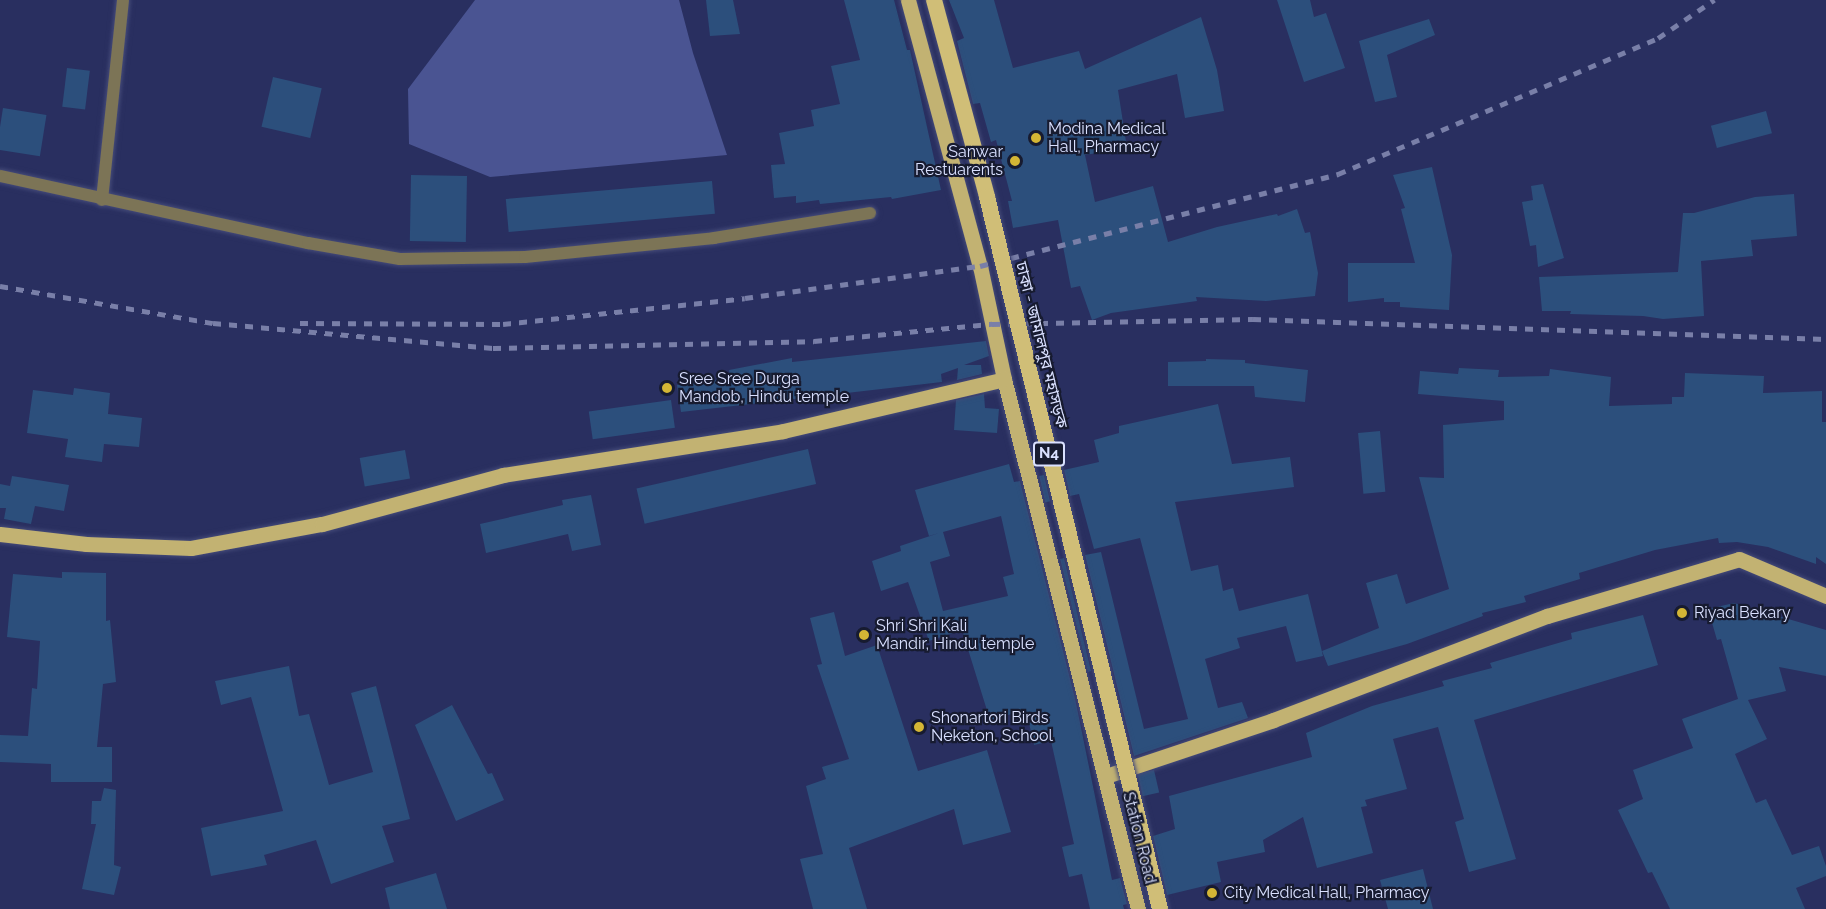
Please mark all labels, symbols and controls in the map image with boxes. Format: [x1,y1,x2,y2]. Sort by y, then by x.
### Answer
place label: Modina Medical Hall, Pharmacy [1048,119,1166,157]
marker: Modina Medical Hall, Pharmacy [1029,131,1043,145]
place label: Sanwar Restuarents [915,142,1003,180]
marker: Sanwar Restuarents [1008,154,1022,168]
street label: ঢাকা - জামালপুর মহাসড়ক [1011,260,1071,430]
place label: Sree Sree Durga Mandob, Hindu temple [679,369,849,407]
marker: Sree Sree Durga Mandob, Hindu temple [660,381,674,395]
road number: N4 [1032,442,1066,466]
place label: Riyad Bekary [1694,603,1791,623]
marker: Riyad Bekary [1675,606,1689,620]
place label: Shri Shri Kali Mandir, Hindu temple [876,616,1034,654]
marker: Shri Shri Kali Mandir, Hindu temple [857,628,871,642]
place label: Shonartori Birds Neketon, School [931,708,1053,746]
marker: Shonartori Birds Neketon, School [912,720,926,734]
street label: Station Road [1118,790,1160,886]
place label: City Medical Hall, Pharmacy [1224,883,1430,903]
marker: City Medical Hall, Pharmacy [1205,886,1219,900]

